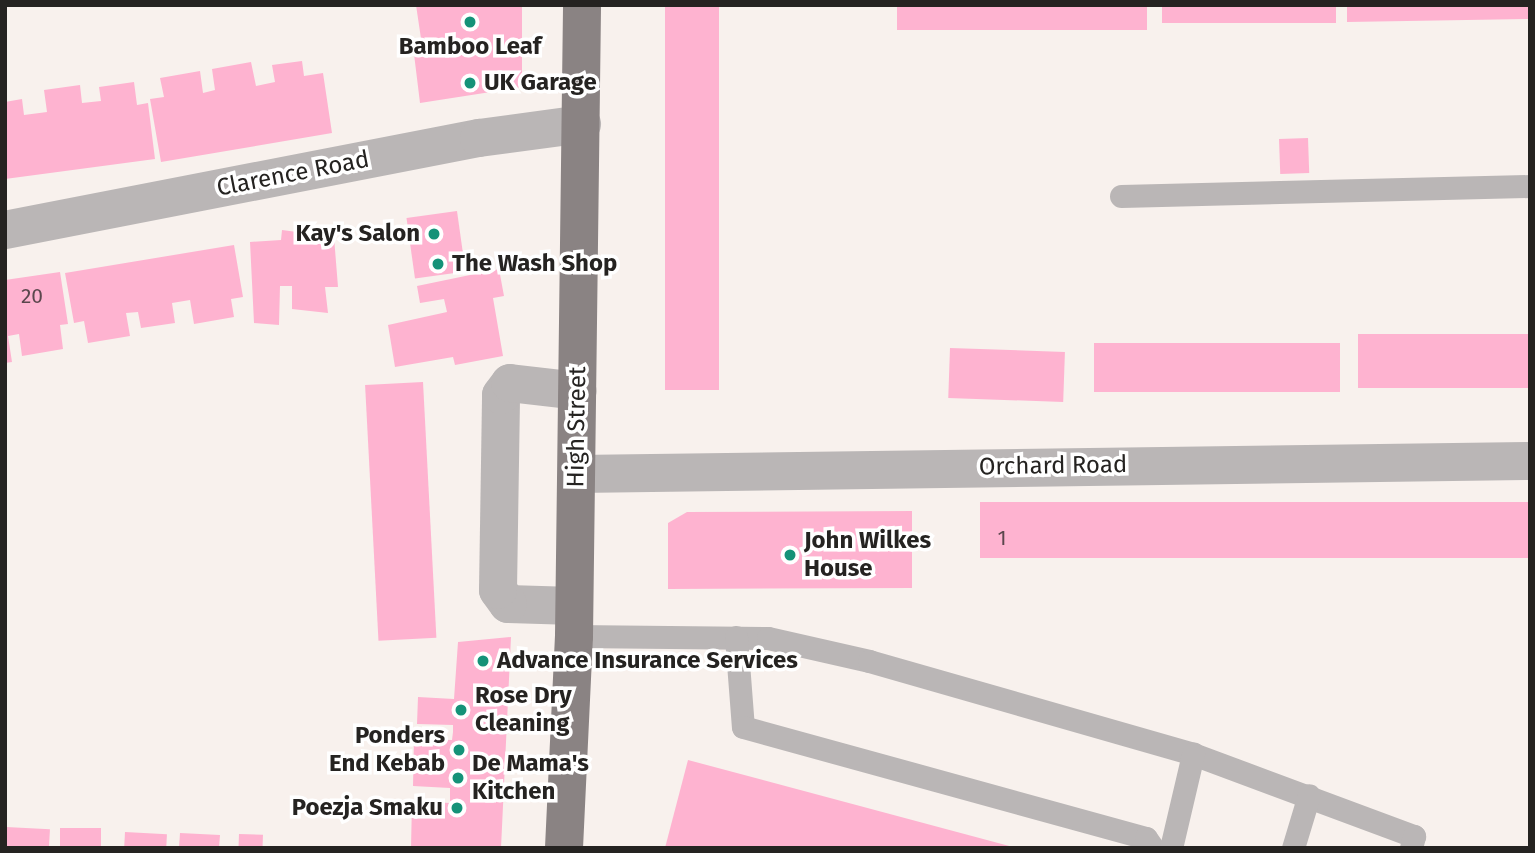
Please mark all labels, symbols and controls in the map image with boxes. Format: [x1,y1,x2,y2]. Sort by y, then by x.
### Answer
marker: Bamboo Leaf [462,14,478,30]
place label: Bamboo Leaf [399,33,541,61]
place label: UK Garage [484,69,597,97]
marker: UK Garage [462,75,478,91]
street label: Clarence Road [214,145,372,203]
place label: Kay's Salon [296,220,420,248]
marker: Kay's Salon [426,226,442,242]
place label: The Wash Shop [452,250,617,278]
marker: The Wash Shop [430,256,446,272]
house number: 20 [21,283,43,309]
street label: High Street [562,366,592,488]
street label: Orchard Road [979,450,1127,482]
house number: 1 [997,525,1007,551]
place label: John Wilkes House [804,527,931,583]
marker: John Wilkes House [782,547,798,563]
place label: Advance Insurance Services [497,647,798,675]
marker: Advance Insurance Services [475,653,491,669]
place label: Rose Dry Cleaning [475,682,572,738]
marker: Rose Dry Cleaning [453,702,469,718]
place label: Ponders End Kebab [329,722,445,778]
marker: Ponders End Kebab [451,742,467,758]
place label: De Mama's Kitchen [472,750,589,806]
marker: De Mama's Kitchen [450,770,466,786]
place label: Poezja Smaku [292,794,443,822]
marker: Poezja Smaku [449,800,465,816]

